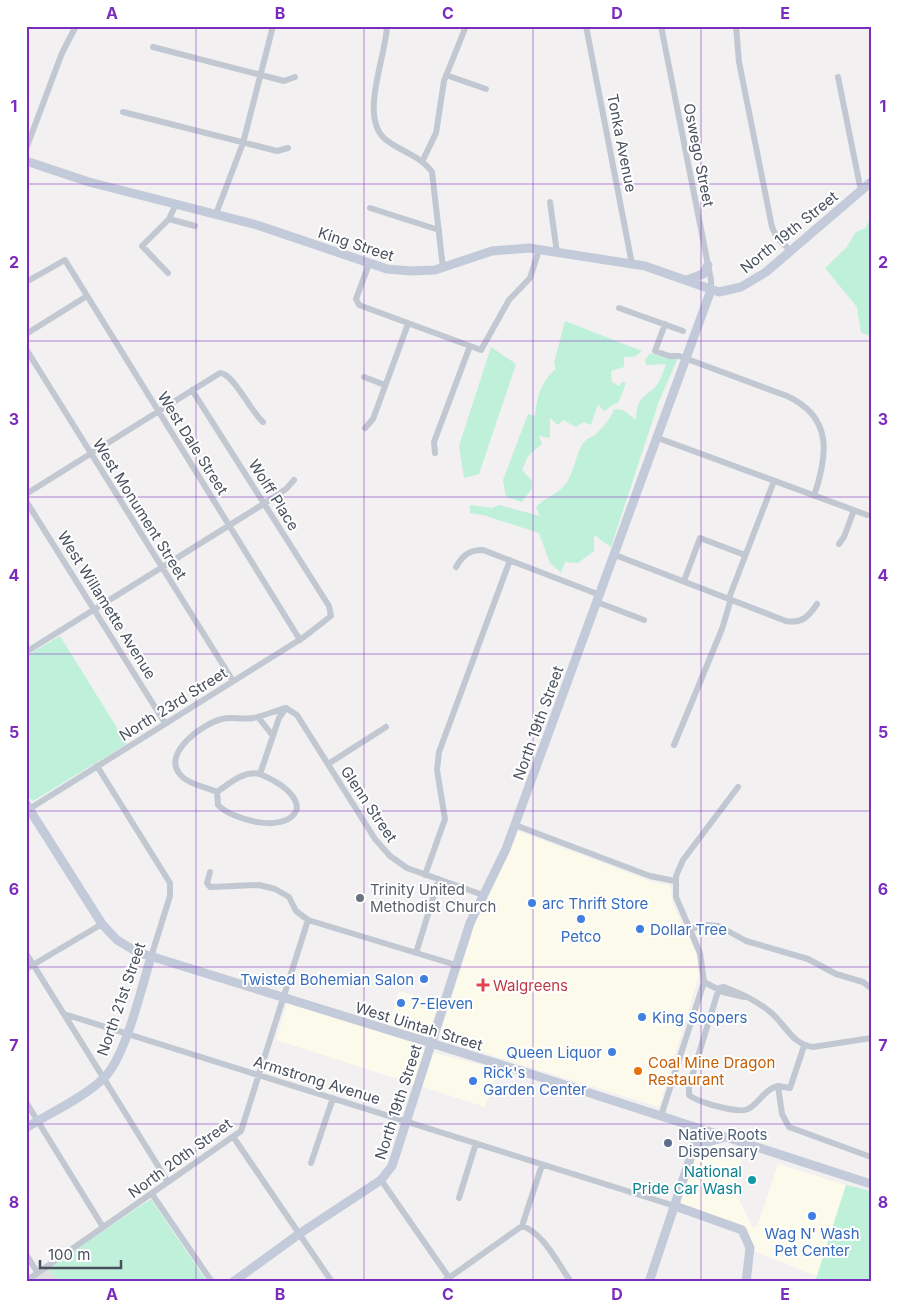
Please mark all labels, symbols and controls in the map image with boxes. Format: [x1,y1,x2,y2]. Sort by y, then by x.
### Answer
text: A [106,3,118,23]
text: B [275,3,285,23]
text: C [442,3,454,23]
text: D [611,3,623,23]
text: E [780,3,790,23]
street label: Tonka Avenue [603,92,641,194]
text: 1 [11,96,17,116]
text: 1 [880,96,886,116]
street label: Oswego Street [680,102,718,208]
street label: North 19th Street [736,187,842,277]
street label: King Street [316,223,396,265]
text: 2 [9,252,19,272]
text: 2 [878,252,888,272]
street label: West Dale Street [154,388,232,498]
text: 3 [9,409,19,429]
text: 3 [878,409,888,429]
street label: West Monument Street [89,435,191,583]
street label: Wolff Place [245,456,303,534]
street label: West Willamette Avenue [54,528,160,682]
text: 4 [9,565,20,585]
text: 4 [878,565,889,585]
street label: North 23rd Street [116,663,231,745]
street label: North 19th Street [509,663,567,783]
text: 5 [9,722,19,742]
text: 5 [878,722,888,742]
street label: Glenn Street [337,762,401,846]
text: 6 [9,879,19,899]
text: 6 [878,879,888,899]
place label: Trinity United Methodist Church [370,880,496,916]
marker: Trinity United Methodist Church [354,892,366,904]
place label: arc Thrift Store [542,894,648,913]
marker: arc Thrift Store [526,897,538,909]
marker: Petco [575,913,587,925]
place label: Dollar Tree [650,920,727,939]
marker: Dollar Tree [634,923,646,935]
place label: Petco [561,927,601,946]
street label: North 21st Street [93,940,149,1058]
place label: Twisted Bohemian Salon [240,970,414,989]
marker: Twisted Bohemian Salon [418,973,430,985]
place label: Walgreens [493,976,568,995]
marker: Walgreens [477,979,489,991]
place label: 7-Eleven [411,994,473,1013]
marker: 7-Eleven [395,997,407,1009]
street label: West Uintah Street [353,998,485,1054]
place label: King Soopers [652,1008,747,1027]
marker: King Soopers [636,1011,648,1023]
text: 7 [9,1035,19,1055]
text: 7 [878,1035,888,1055]
street label: North 19th Street [370,1042,426,1162]
place label: Queen Liquor [506,1043,602,1062]
marker: Queen Liquor [606,1046,618,1058]
street label: Armstrong Avenue [251,1052,383,1108]
place label: Coal Mine Dragon Restaurant [648,1053,775,1089]
place label: Rick's Garden Center [483,1063,587,1099]
marker: Coal Mine Dragon Restaurant [632,1065,644,1077]
marker: Rick's Garden Center [467,1075,479,1087]
street label: North 20th Street [125,1114,236,1202]
place label: Native Roots Dispensary [678,1125,768,1161]
marker: Native Roots Dispensary [662,1137,674,1149]
place label: National Pride Car Wash [632,1162,742,1198]
marker: National Pride Car Wash [746,1174,758,1186]
text: 8 [9,1192,19,1212]
text: 8 [878,1192,888,1212]
marker: Wag N' Wash Pet Center [806,1210,818,1222]
place label: Wag N' Wash Pet Center [764,1224,860,1260]
scale bar [40,1238,121,1270]
text: 100 m [48,1245,90,1264]
text: A [106,1284,118,1304]
text: B [275,1284,285,1304]
text: C [442,1284,454,1304]
text: D [611,1284,623,1304]
text: E [780,1284,790,1304]

